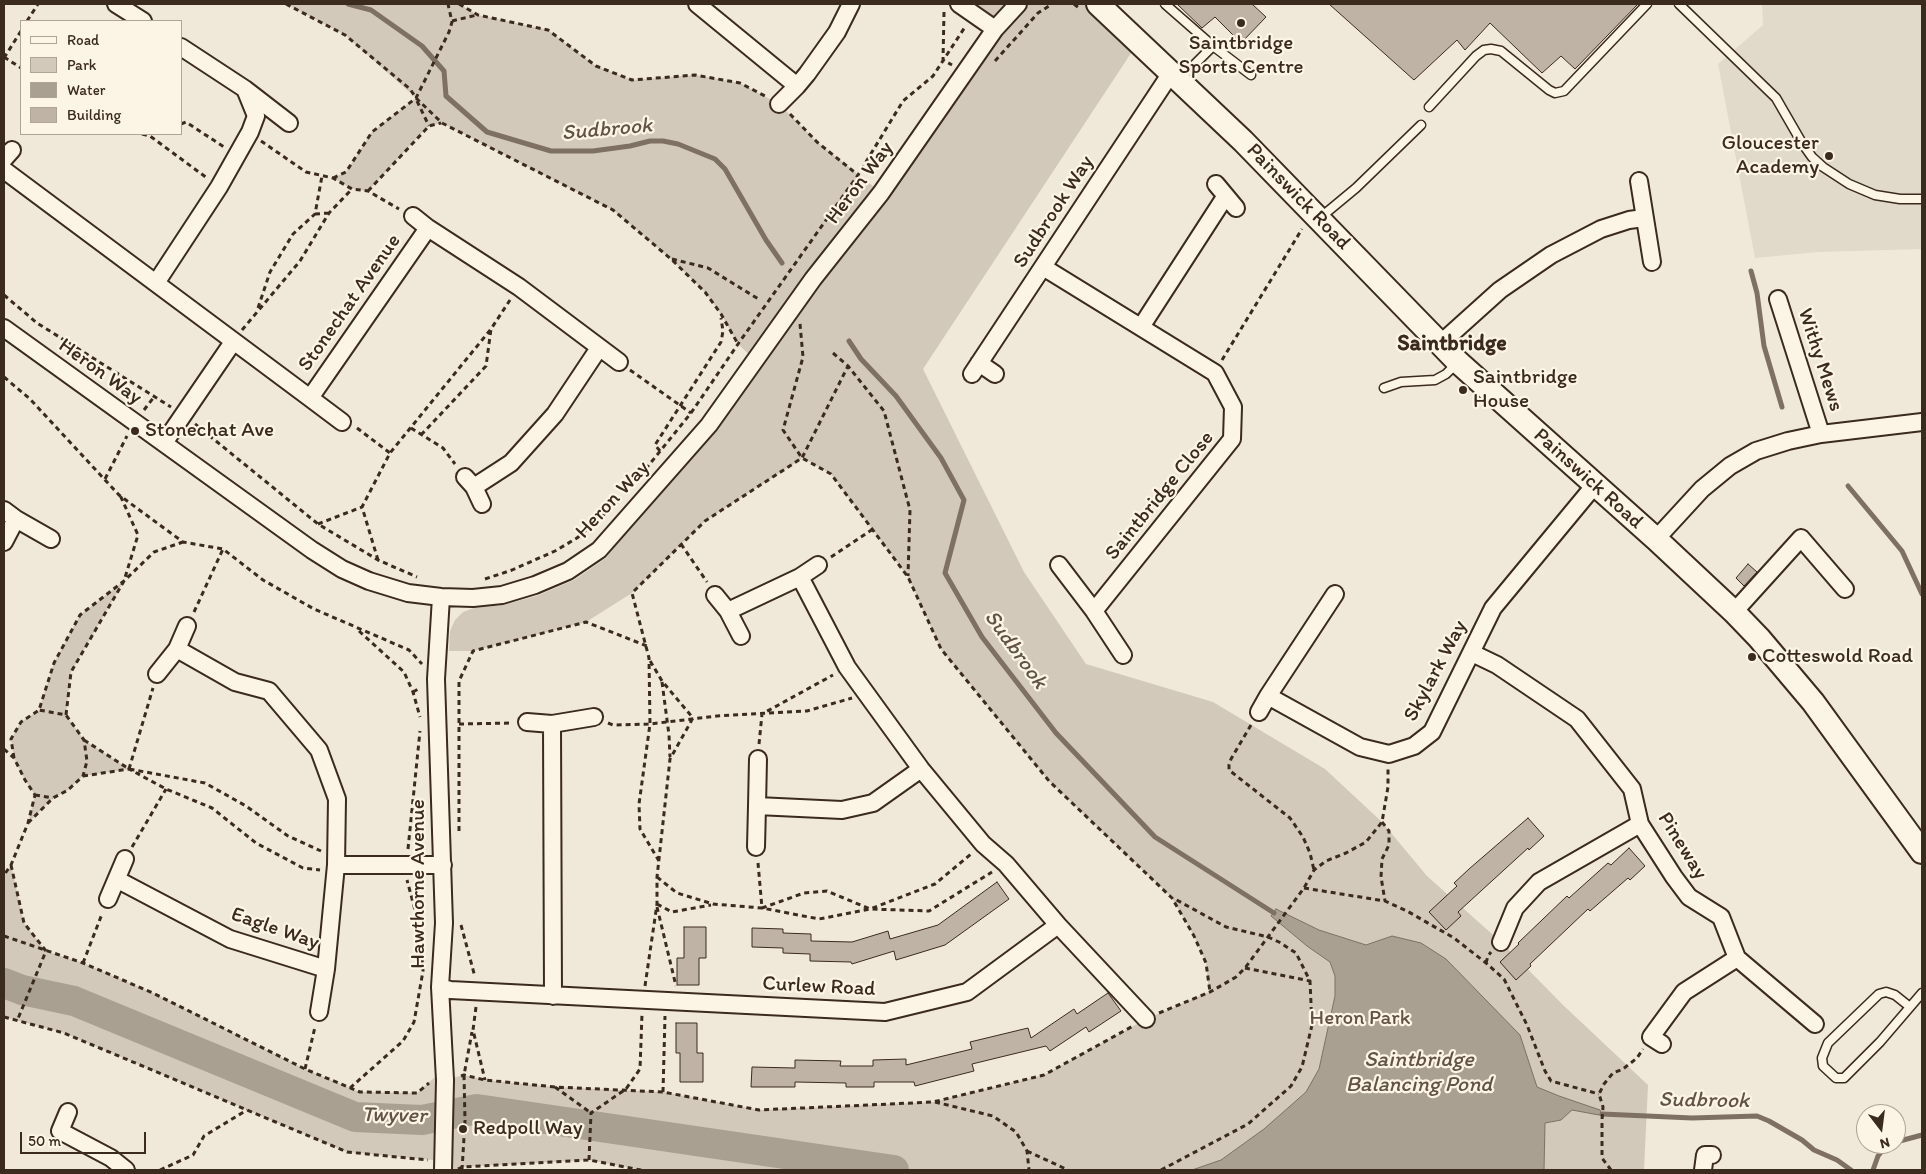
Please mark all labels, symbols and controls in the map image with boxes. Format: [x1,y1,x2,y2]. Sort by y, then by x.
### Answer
marker: Saintbridge Sports Centre [1235,17,1247,29]
legend [20,20,182,135]
text: Road [67,31,99,49]
place label: Saintbridge Sports Centre [1178,31,1304,81]
text: Park [67,56,97,74]
text: Water [67,81,105,99]
text: Building [67,106,121,124]
water label: Sudbrook [561,113,653,147]
place label: Gloucester Academy [1721,131,1819,181]
street label: Heron Way [821,137,899,229]
street label: Painswick Road [1241,138,1355,256]
marker: Gloucester Academy [1823,150,1835,162]
street label: Sudbrook Way [1008,151,1100,273]
street label: Stonechat Avenue [293,229,407,377]
street label: Withy Mews [1792,305,1848,415]
district label: Saintbridge [1397,331,1507,357]
street label: Heron Way [53,333,147,411]
place label: Saintbridge House [1473,365,1578,415]
marker: Saintbridge House [1457,384,1469,396]
place label: Stonechat Ave [145,418,274,444]
street label: Painswick Road [1528,423,1648,535]
marker: Stonechat Ave [129,425,141,437]
street label: Saintbridge Close [1100,426,1220,566]
street label: Heron Way [571,456,655,544]
water label: Sudbrook [978,606,1052,694]
street label: Skylark Way [1399,616,1473,726]
place label: Cotteswold Road [1762,644,1913,670]
marker: Cotteswold Road [1746,651,1758,663]
street label: Hawthorne Avenue [406,799,432,969]
street label: Pineway [1652,808,1712,884]
street label: Eagle Way [228,902,322,956]
street label: Curlew Road [762,971,876,1003]
park label: Heron Park [1310,1006,1410,1032]
water label: Saintbridge Balancing Pond [1346,1047,1492,1098]
water label: Sudbrook [1658,1087,1750,1115]
water label: Twyver [361,1102,427,1130]
north arrow [1856,1104,1906,1154]
place label: Redpoll Way [473,1116,583,1142]
scale bar [22,1122,149,1154]
marker: Redpoll Way [457,1123,469,1135]
text: 50 m [28,1132,61,1150]
text: N [1878,1134,1892,1152]

